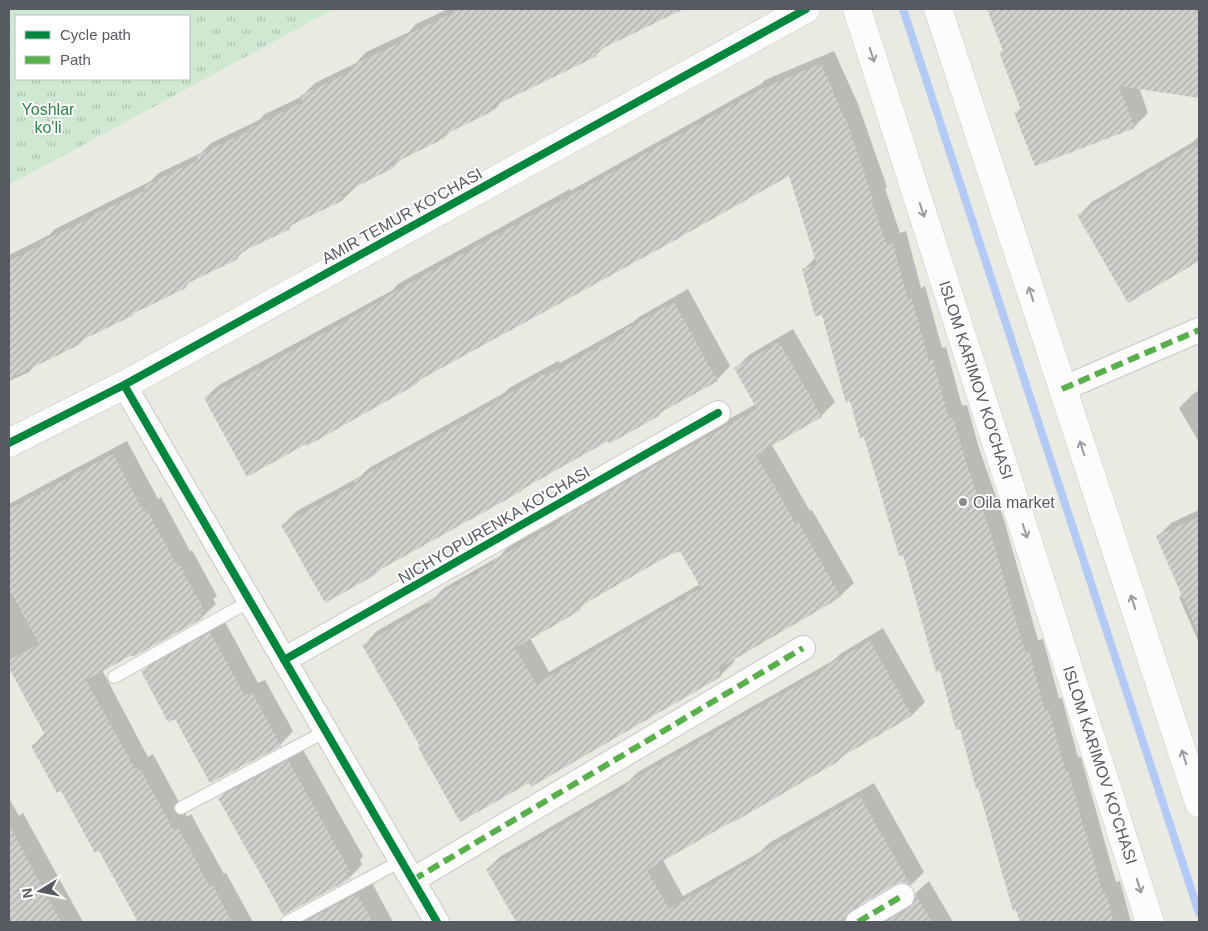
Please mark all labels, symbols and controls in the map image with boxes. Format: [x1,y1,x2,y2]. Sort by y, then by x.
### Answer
legend [15,15,190,80]
text: Cycle path [60,26,131,43]
one-way arrow [868,47,877,62]
text: Path [60,51,91,68]
park label: Yoshlar ko'li [22,101,75,136]
street label: AMIR TEMUR KO'CHASI [319,165,485,267]
one-way arrow [917,202,927,218]
street label: ISLOM KARIMOV KO'CHASI [936,279,1016,481]
one-way arrow [1026,286,1035,302]
one-way arrow [1077,441,1086,456]
street label: NICHYOPURENKA KO'CHASI [395,463,593,587]
place label: Oila market [973,494,1055,511]
marker: Oila market [957,496,969,508]
one-way arrow [1020,523,1030,539]
one-way arrow [1128,595,1137,611]
street label: ISLOM KARIMOV KO'CHASI [1060,664,1140,866]
one-way arrow [1179,749,1188,765]
north arrow [15,866,65,916]
one-way arrow [1134,878,1144,894]
text: N [18,887,36,900]

